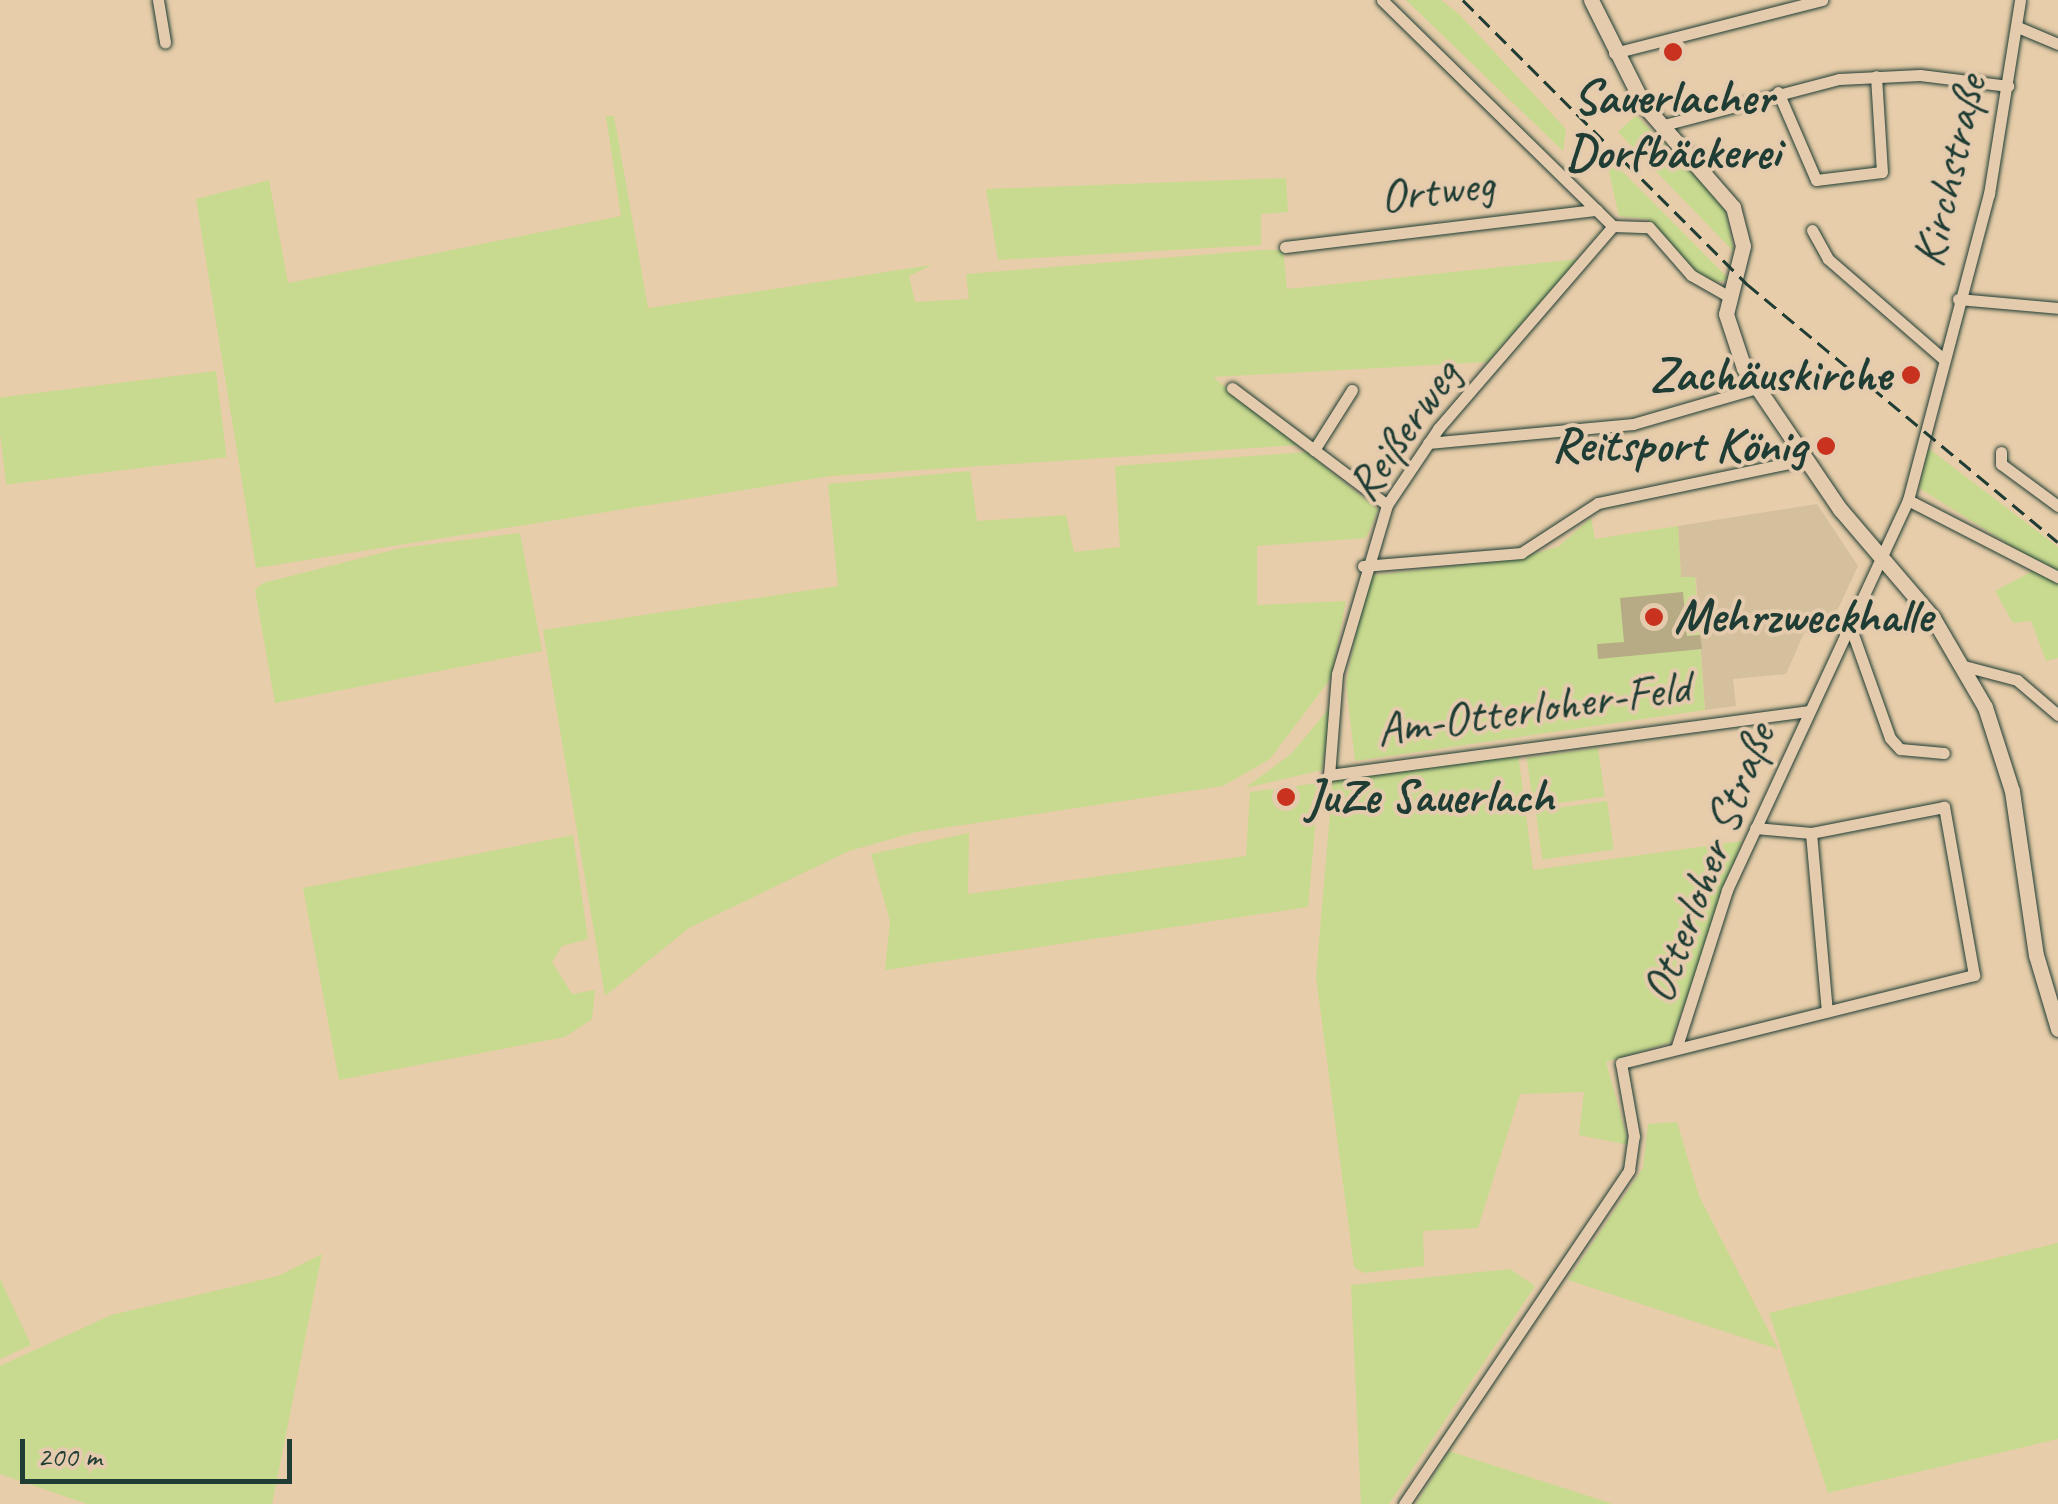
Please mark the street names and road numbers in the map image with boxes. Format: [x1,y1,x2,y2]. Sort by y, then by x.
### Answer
street label: Kirchstraße [1899,70,1999,272]
street label: Ortweg [1377,154,1497,226]
street label: Reißerweg [1334,348,1472,512]
street label: Am-Otterloher-Feld [1373,658,1693,758]
street label: Otterloher Straße [1628,715,1788,1011]

